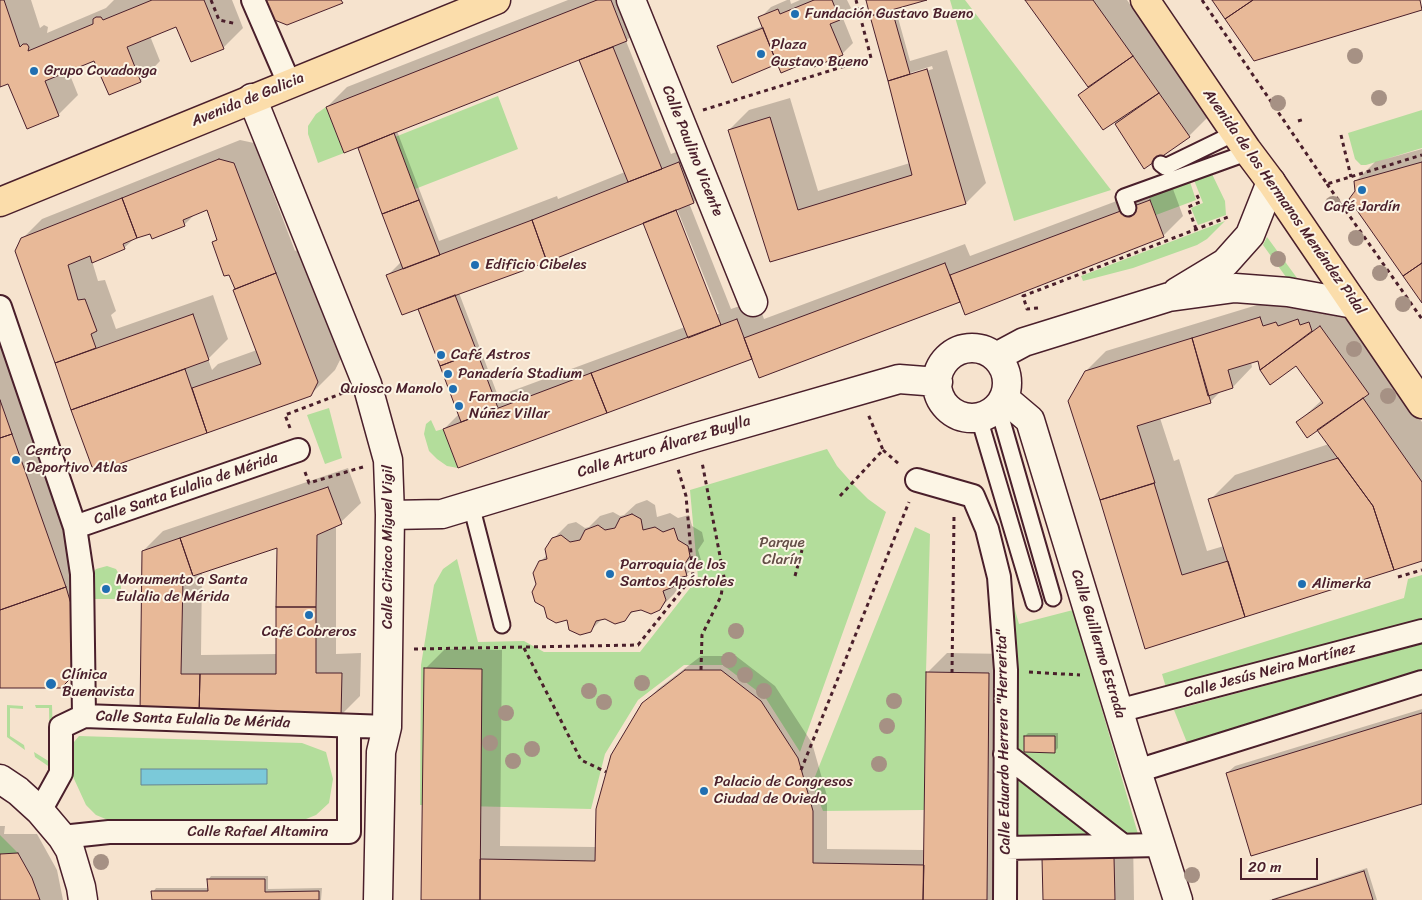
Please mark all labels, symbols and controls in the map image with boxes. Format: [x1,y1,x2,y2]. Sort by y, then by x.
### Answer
place label: Fundación Gustavo Bueno [805,5,973,23]
marker: Fundación Gustavo Bueno [789,8,801,20]
place label: Plaza Gustavo Bueno [771,36,868,71]
marker: Plaza Gustavo Bueno [755,48,767,60]
place label: Grupo Covadonga [44,62,157,80]
marker: Grupo Covadonga [28,65,40,77]
street label: Avenida de Galicia [189,69,307,131]
street label: Calle Paulino Vicente [658,83,726,219]
street label: Avenida de los Hermanos Menéndez Pidal [1199,86,1369,318]
marker: Café Jardín [1356,184,1368,196]
place label: Café Jardín [1324,198,1400,216]
place label: Edificio Cibeles [485,256,587,274]
marker: Edificio Cibeles [469,259,481,271]
place label: Café Astros [451,346,530,364]
marker: Café Astros [435,349,447,361]
place label: Panadería Stadium [458,365,582,383]
marker: Panadería Stadium [442,368,454,380]
place label: Quiosco Manolo [341,380,443,398]
marker: Quiosco Manolo [447,383,459,395]
place label: Farmacia Núñez Villar [469,388,550,423]
marker: Farmacia Núñez Villar [453,400,465,412]
street label: Calle Arturo Álvarez Buylla [575,412,753,482]
place label: Centro Deportivo Atlas [26,442,127,477]
street label: Calle Santa Eulalia de Mérida [92,449,280,529]
marker: Centro Deportivo Atlas [10,454,22,466]
street label: Calle Ciriaco Miguel Vigil [379,465,397,629]
park label: Parque Clarín [759,534,805,569]
place label: Parroquia de los Santos Apóstoles [620,556,734,591]
marker: Parroquia de los Santos Apóstoles [604,568,616,580]
street label: Calle Guillermo Estrada [1067,568,1129,720]
place label: Monumento a Santa Eulalia de Mérida [116,571,248,606]
place label: Alimerka [1312,575,1371,593]
marker: Alimerka [1296,578,1308,590]
marker: Monumento a Santa Eulalia de Mérida [100,583,112,595]
marker: Café Cobreros [303,609,315,621]
place label: Café Cobreros [262,623,356,641]
street label: Calle Eduardo Herrera "Herrerita" [993,629,1015,855]
street label: Calle Jesús Neira Martínez [1182,639,1358,703]
place label: Clínica Buenavista [62,666,134,701]
marker: Clínica Buenavista [44,677,58,691]
street label: Calle Santa Eulalia De Mérida [96,708,290,732]
place label: Palacio de Congresos Ciudad de Oviedo [714,773,853,808]
marker: Palacio de Congresos Ciudad de Oviedo [698,785,710,797]
street label: Calle Rafael Altamira [188,823,328,841]
scale bar [1242,848,1320,880]
text: 20 m [1248,854,1282,880]

